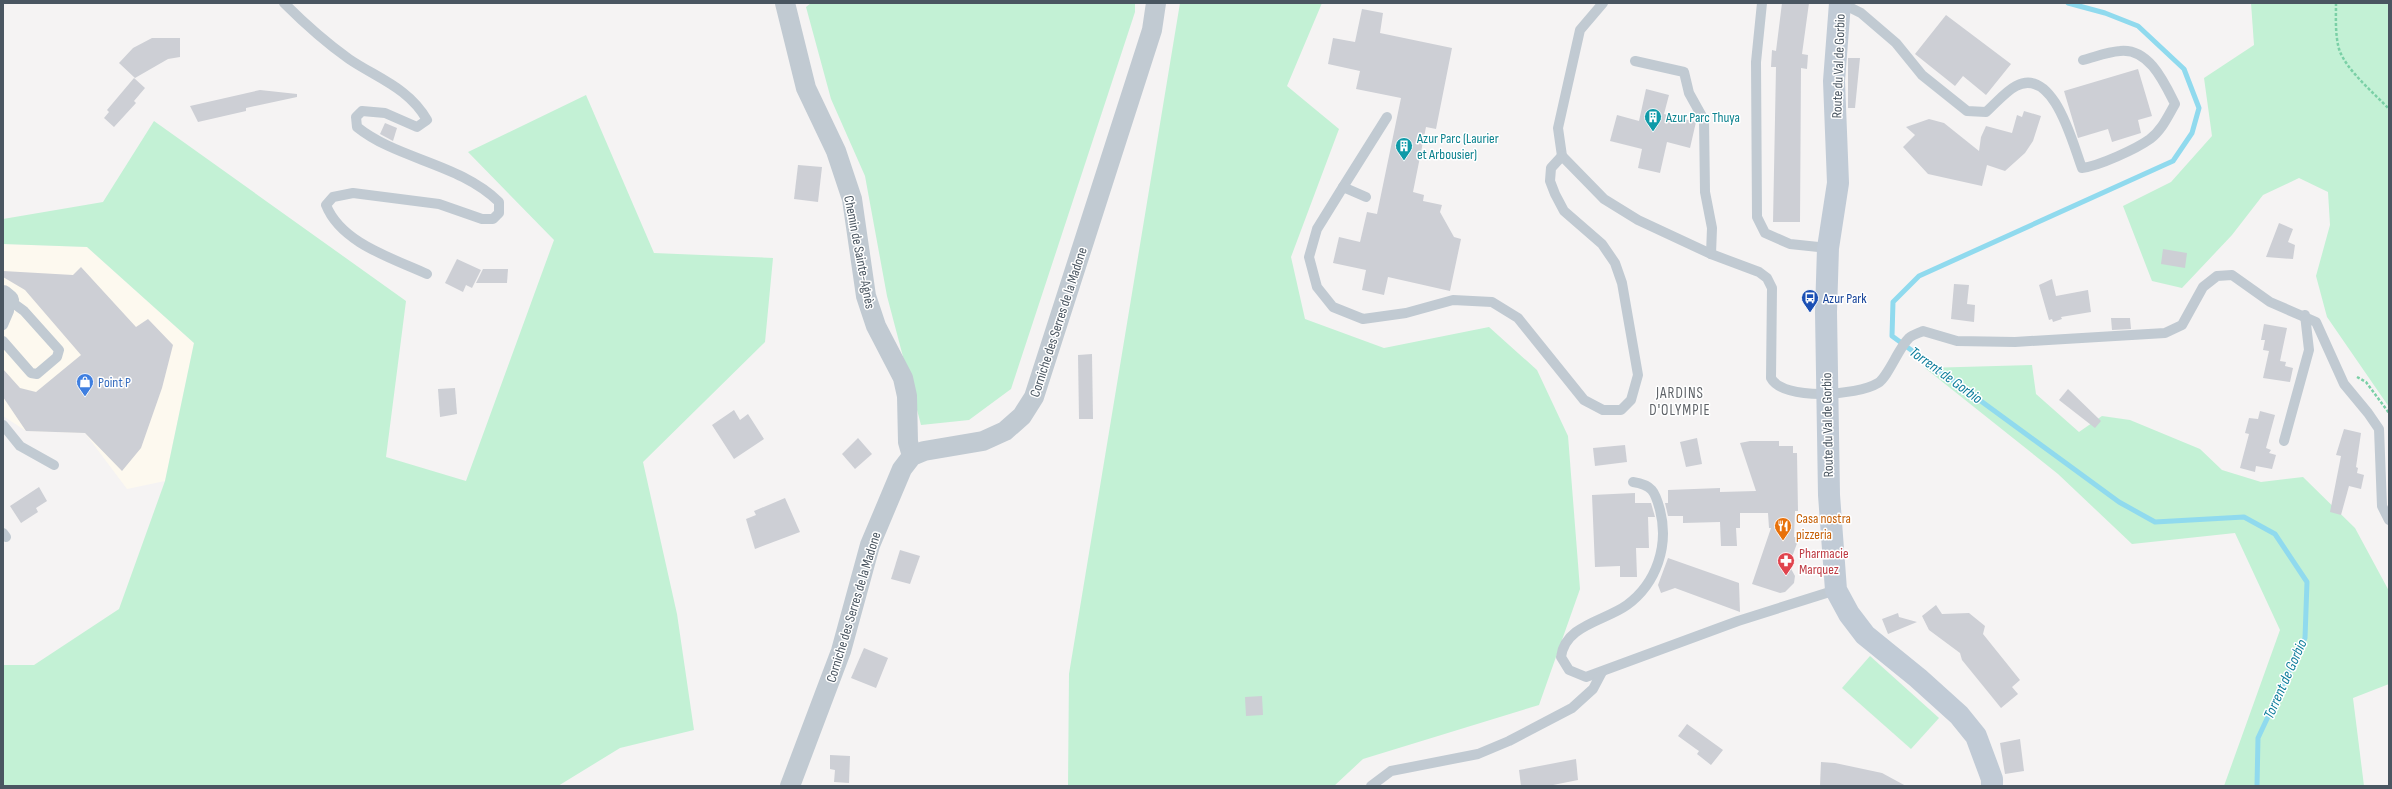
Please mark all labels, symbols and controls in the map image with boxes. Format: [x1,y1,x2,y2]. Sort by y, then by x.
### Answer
street label: Route du Val de Gorbio [1828,13,1849,119]
building icon: Azur Parc Thuya [1643,107,1663,132]
place label: Azur Parc Thuya [1665,109,1740,126]
place label: Azur Parc (Laurier et Arbousier) [1416,130,1499,163]
building icon: Azur Parc (Laurier et Arbousier) [1394,136,1414,161]
street label: Chemin de Sainte-Agnès [840,194,879,310]
street label: Corniche des Serres de la Madone [1026,245,1091,399]
bus stop icon: Azur Park [1800,288,1820,313]
place label: Azur Park [1822,290,1867,307]
water label: Torrent de Gorbio [1906,343,1986,408]
shop icon: Point P [75,372,95,397]
street label: Route du Val de Gorbio [1818,372,1837,477]
place label: Point P [98,374,131,391]
district label: JARDINS D'OLYMPIE [1649,384,1711,420]
place label: Casa nostra pizzeria [1796,510,1851,543]
restaurant icon: Casa nostra pizzeria [1773,516,1793,541]
street label: Corniche des Serres de la Madone [822,530,884,684]
place label: Pharmacie Marquez [1799,545,1849,578]
pharmacy icon: Pharmacie Marquez [1776,551,1796,576]
water label: Torrent de Gorbio [2259,636,2311,722]

